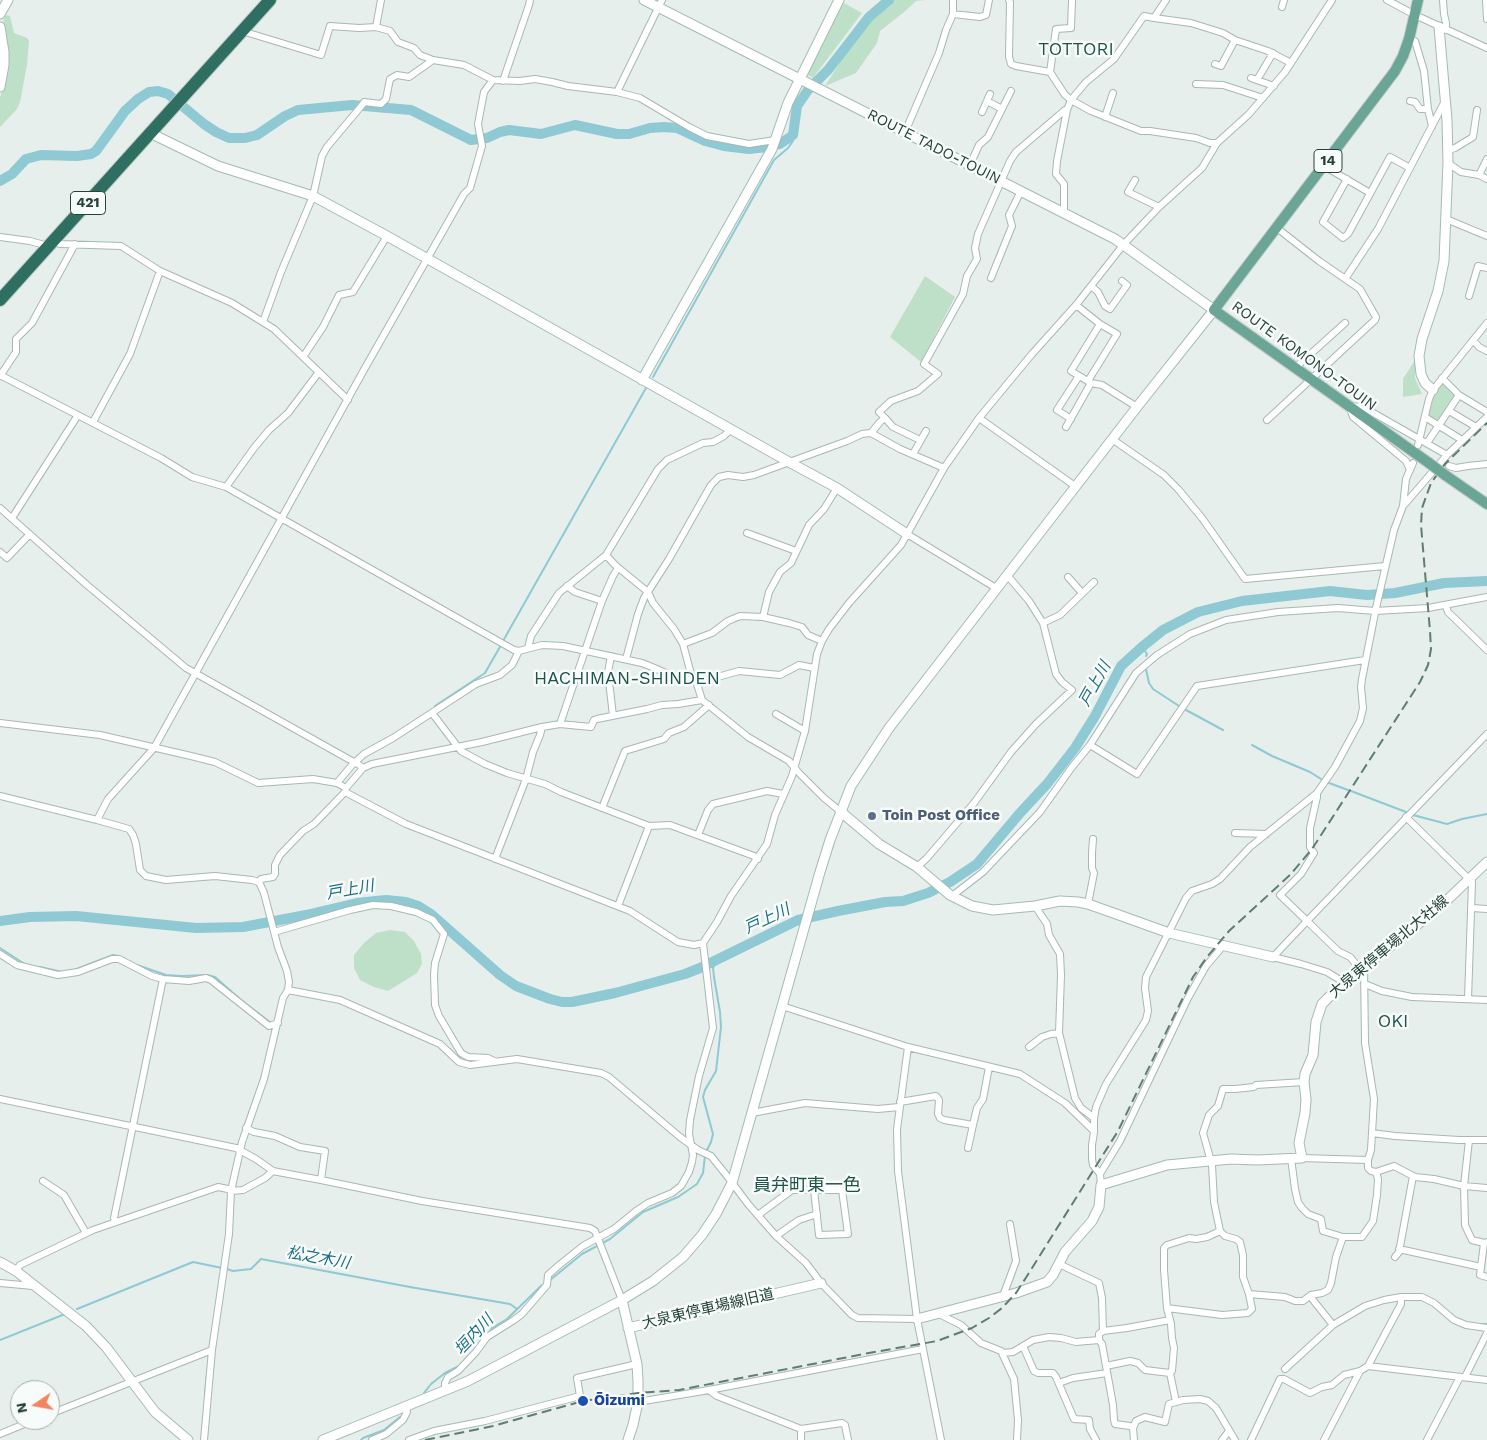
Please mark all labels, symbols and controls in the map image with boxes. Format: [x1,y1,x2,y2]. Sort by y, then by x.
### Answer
district label: TOTTORI [1034,39,1118,61]
street label: ROUTE TADO-TOUIN [864,106,1004,188]
road number: 14 [1314,150,1342,172]
road number: 421 [70,192,106,214]
street label: ROUTE KOMONO-TOUIN [1228,297,1380,415]
water label: 戸上川 [1075,658,1115,710]
district label: HACHIMAN-SHINDEN [524,668,730,690]
place label: Toin Post Office [882,807,1000,825]
marker: Toin Post Office [866,810,878,822]
water label: 戸上川 [325,876,375,904]
street label: 大泉東停車場北大社線 [1326,892,1452,1002]
water label: 戸上川 [741,900,793,938]
district label: OKI [1376,1011,1410,1033]
district label: 員弁町東一色 [753,1175,861,1197]
water label: 松之木川 [285,1243,351,1273]
street label: 大泉東停車場線旧道 [640,1285,776,1333]
water label: 垣内川 [451,1311,497,1359]
north arrow [10,1380,60,1430]
place label: Ōizumi [594,1392,645,1410]
marker: Ōizumi [576,1394,590,1408]
text: N [12,1401,30,1415]

